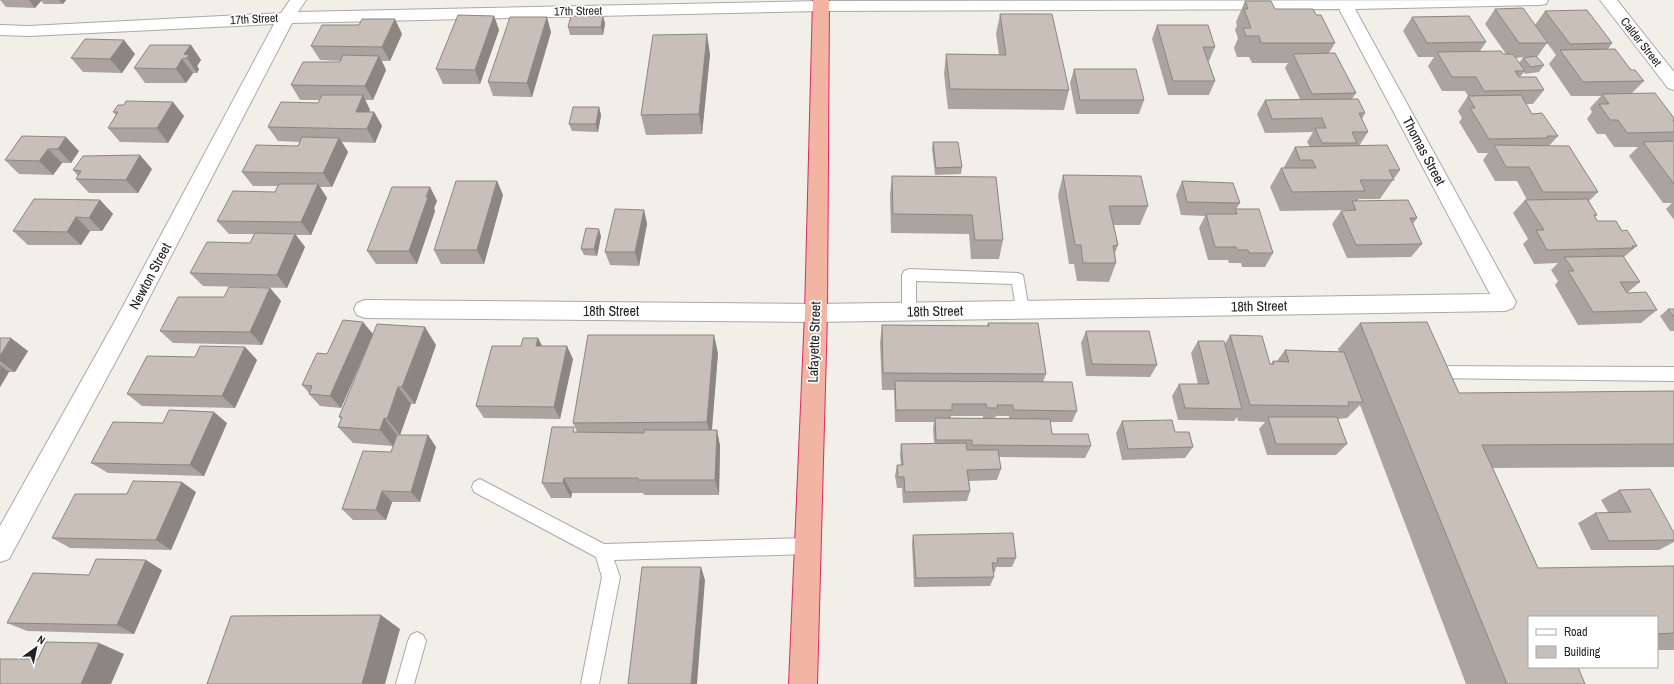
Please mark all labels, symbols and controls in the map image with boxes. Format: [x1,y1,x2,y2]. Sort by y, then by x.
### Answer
street label: 17th Street [554,3,602,19]
street label: 17th Street [230,10,279,28]
street label: Calder Street [1617,14,1665,70]
street label: Thomas Street [1398,114,1450,188]
street label: Newton Street [125,240,175,312]
street label: 18th Street [1231,297,1287,315]
street label: Lafayette Street [804,301,824,383]
street label: 18th Street [583,302,639,320]
street label: 18th Street [907,302,963,320]
legend [1528,616,1658,668]
text: Road [1564,624,1588,640]
north arrow [16,628,56,668]
text: N [35,632,48,647]
text: Building [1564,644,1601,660]

